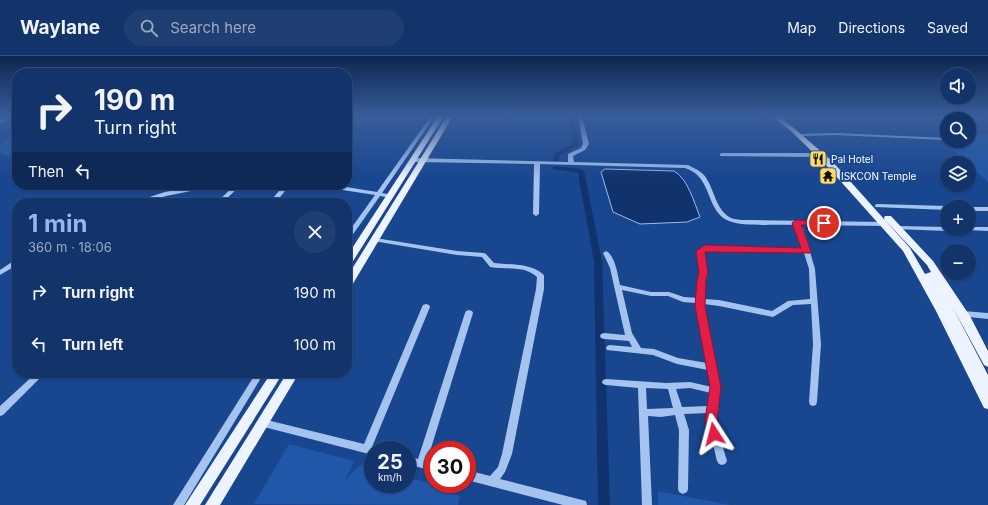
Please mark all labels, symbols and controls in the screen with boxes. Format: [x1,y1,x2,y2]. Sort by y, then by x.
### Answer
search box [124,10,404,46]
text: Waylane [20,16,100,39]
icon: search [138,17,160,39]
text: Search here [170,18,256,37]
text: Map [787,19,816,36]
text: Directions [838,19,905,36]
text: Saved [927,19,968,36]
map controls [940,68,976,280]
button: sound [940,68,976,104]
text: 190 m [94,83,175,117]
icon: right [28,84,80,136]
button: search [940,112,976,148]
text: Turn right [94,117,177,138]
restaurant icon: Pal Hotel [808,149,828,169]
place label: Pal Hotel [831,153,873,165]
button: layers [940,156,976,192]
icon: left [72,160,94,182]
text: Then [28,162,64,181]
temple icon: ISKCON Temple [818,166,838,186]
place label: ISKCON Temple [841,170,917,182]
button: + [940,200,976,236]
pin [807,206,841,240]
text: 1 min [28,209,87,238]
button: close [294,211,336,253]
icon: arrive [813,212,835,234]
text: 360 m · 18:06 [28,239,112,255]
button: − [940,244,976,280]
icon: right [28,281,50,303]
text: Turn right [62,283,134,302]
text: 190 m [294,283,336,302]
icon: left [28,333,50,355]
text: Turn left [62,335,123,354]
text: 100 m [294,335,336,354]
position arrow [693,413,735,455]
speed limit sign: 30 [424,441,476,493]
text: 25 [377,450,403,474]
text: km/h [378,471,402,483]

